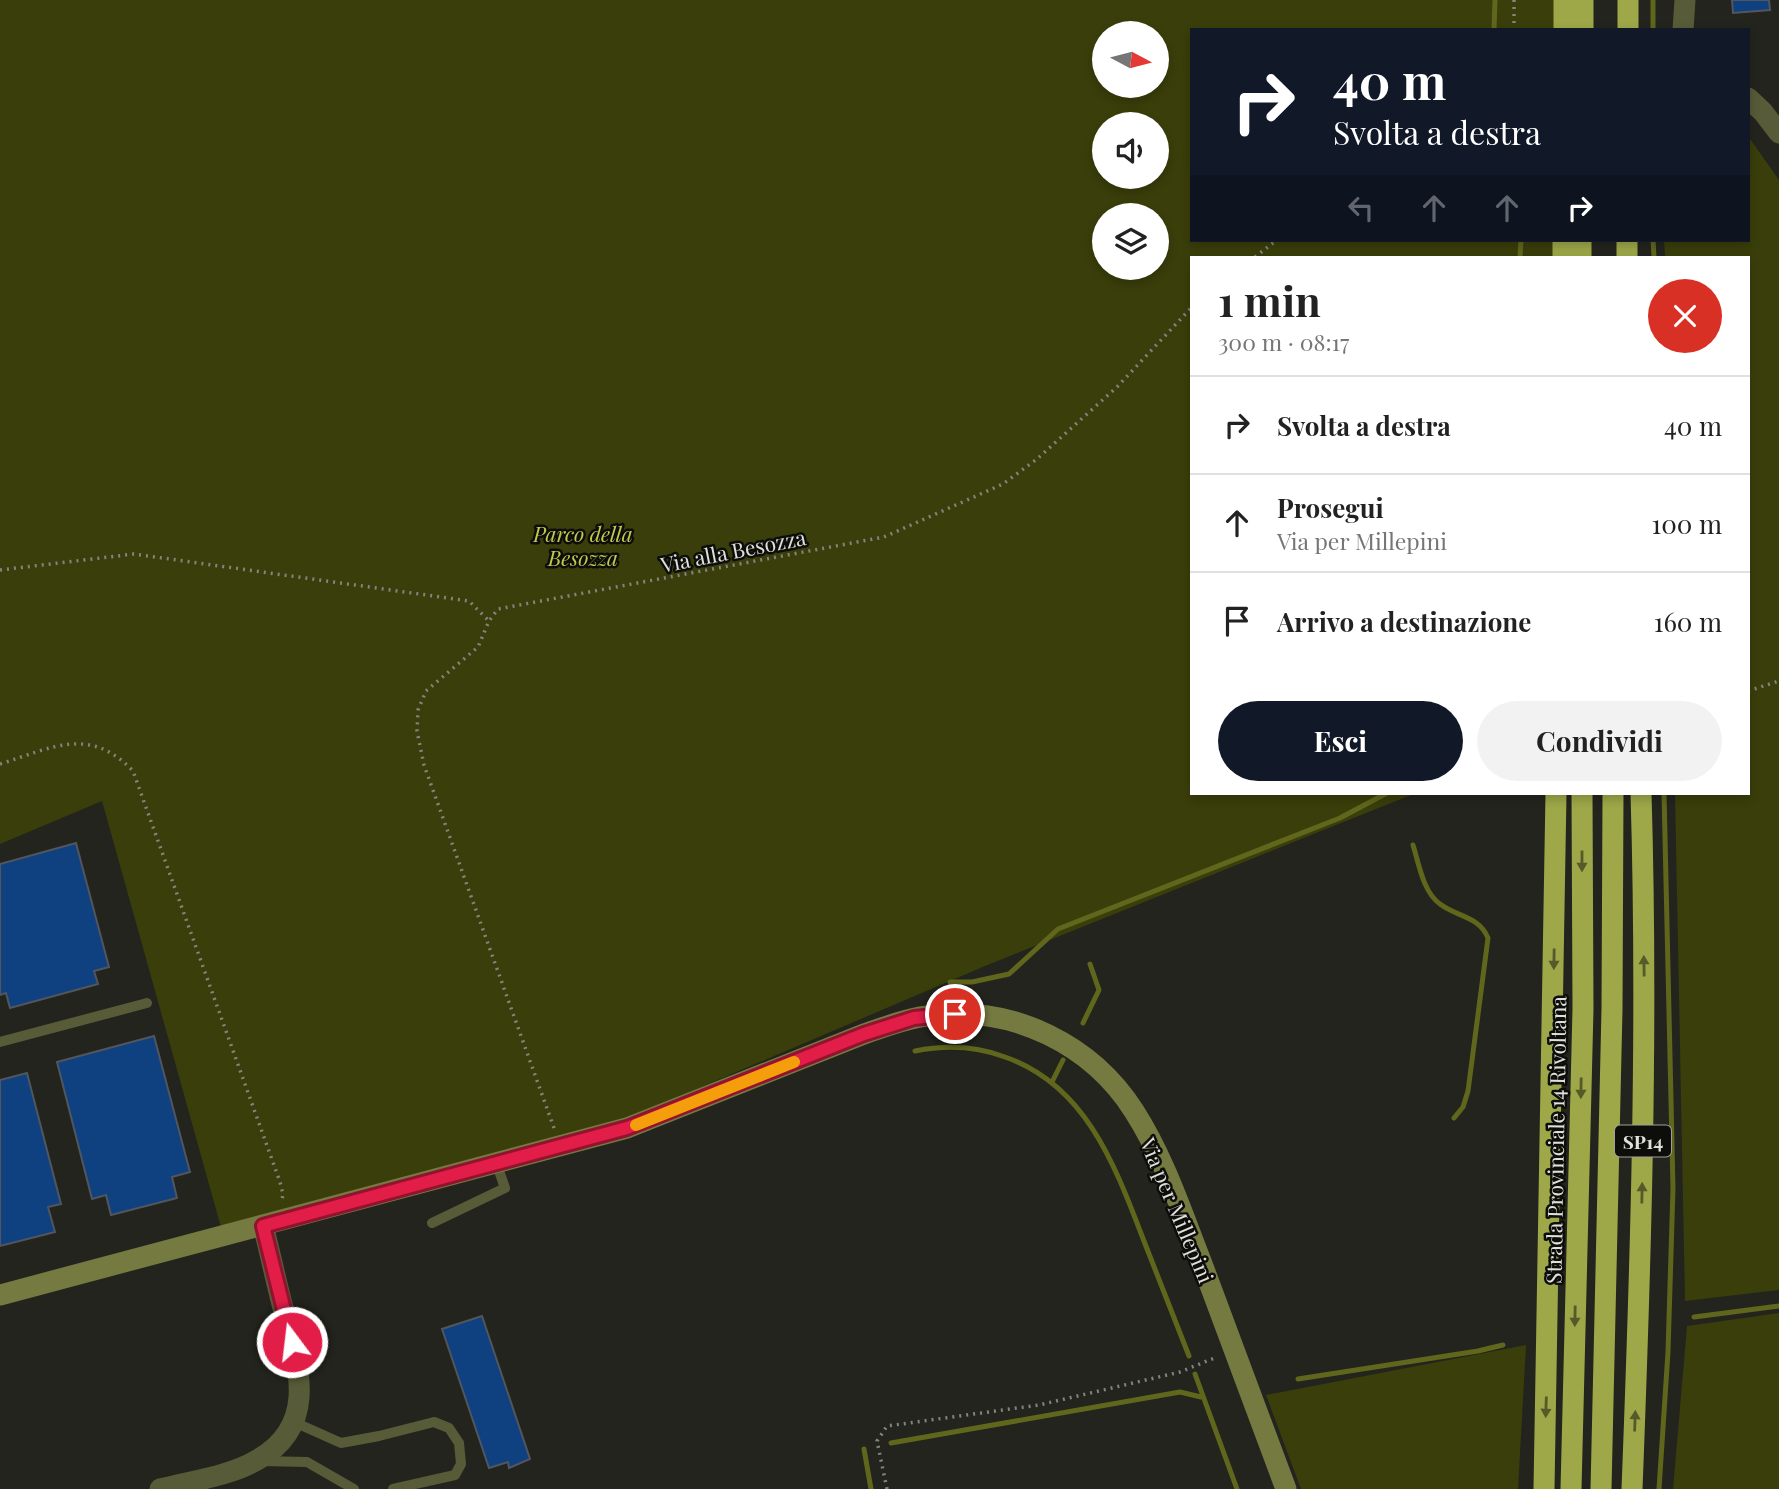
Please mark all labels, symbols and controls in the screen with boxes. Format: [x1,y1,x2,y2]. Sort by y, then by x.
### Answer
north arrow [1092,21,1169,98]
map controls [1092,21,1169,280]
text: 40 m [1333,47,1446,112]
icon: right [1218,56,1309,147]
text: Svolta a destra [1333,110,1541,153]
button: sound [1092,112,1169,189]
icon: left [1342,189,1380,227]
icon: ahead [1415,189,1453,227]
icon: ahead [1488,189,1526,227]
icon: right [1561,189,1599,227]
button: layers [1092,203,1169,280]
text: 1 min [1218,272,1321,328]
button: close [1648,279,1722,353]
text: 300 m · 08:17 [1218,326,1349,357]
icon: right [1218,406,1256,444]
text: Svolta a destra [1277,408,1451,443]
text: 40 m [1664,408,1722,443]
text: Prosegui [1277,490,1384,525]
icon: ahead [1218,504,1256,542]
text: 100 m [1652,506,1722,541]
park label: Parco della Besozza [532,519,633,571]
street label: Via alla Besozza [657,522,808,578]
text: Via per Millepini [1277,525,1447,556]
icon: arrive [1218,602,1256,640]
text: Arrivo a destinazione [1277,604,1531,639]
text: 160 m [1654,604,1722,639]
button: Esci [1218,701,1463,781]
button: Condividi [1477,701,1722,781]
one-way arrow [1576,850,1588,872]
one-way arrow [1548,948,1560,970]
one-way arrow [1638,955,1650,977]
pin [925,984,985,1044]
icon: arrive [936,995,974,1033]
street label: Strada Provinciale 14 Rivoltana [1538,995,1572,1284]
one-way arrow [1575,1078,1586,1100]
road number: SP14 [1615,1126,1671,1156]
street label: Via per Millepini [1134,1132,1221,1287]
one-way arrow [1636,1182,1647,1204]
position arrow [255,1305,329,1379]
one-way arrow [1570,1305,1581,1327]
one-way arrow [1541,1396,1552,1418]
one-way arrow [1629,1410,1640,1432]

